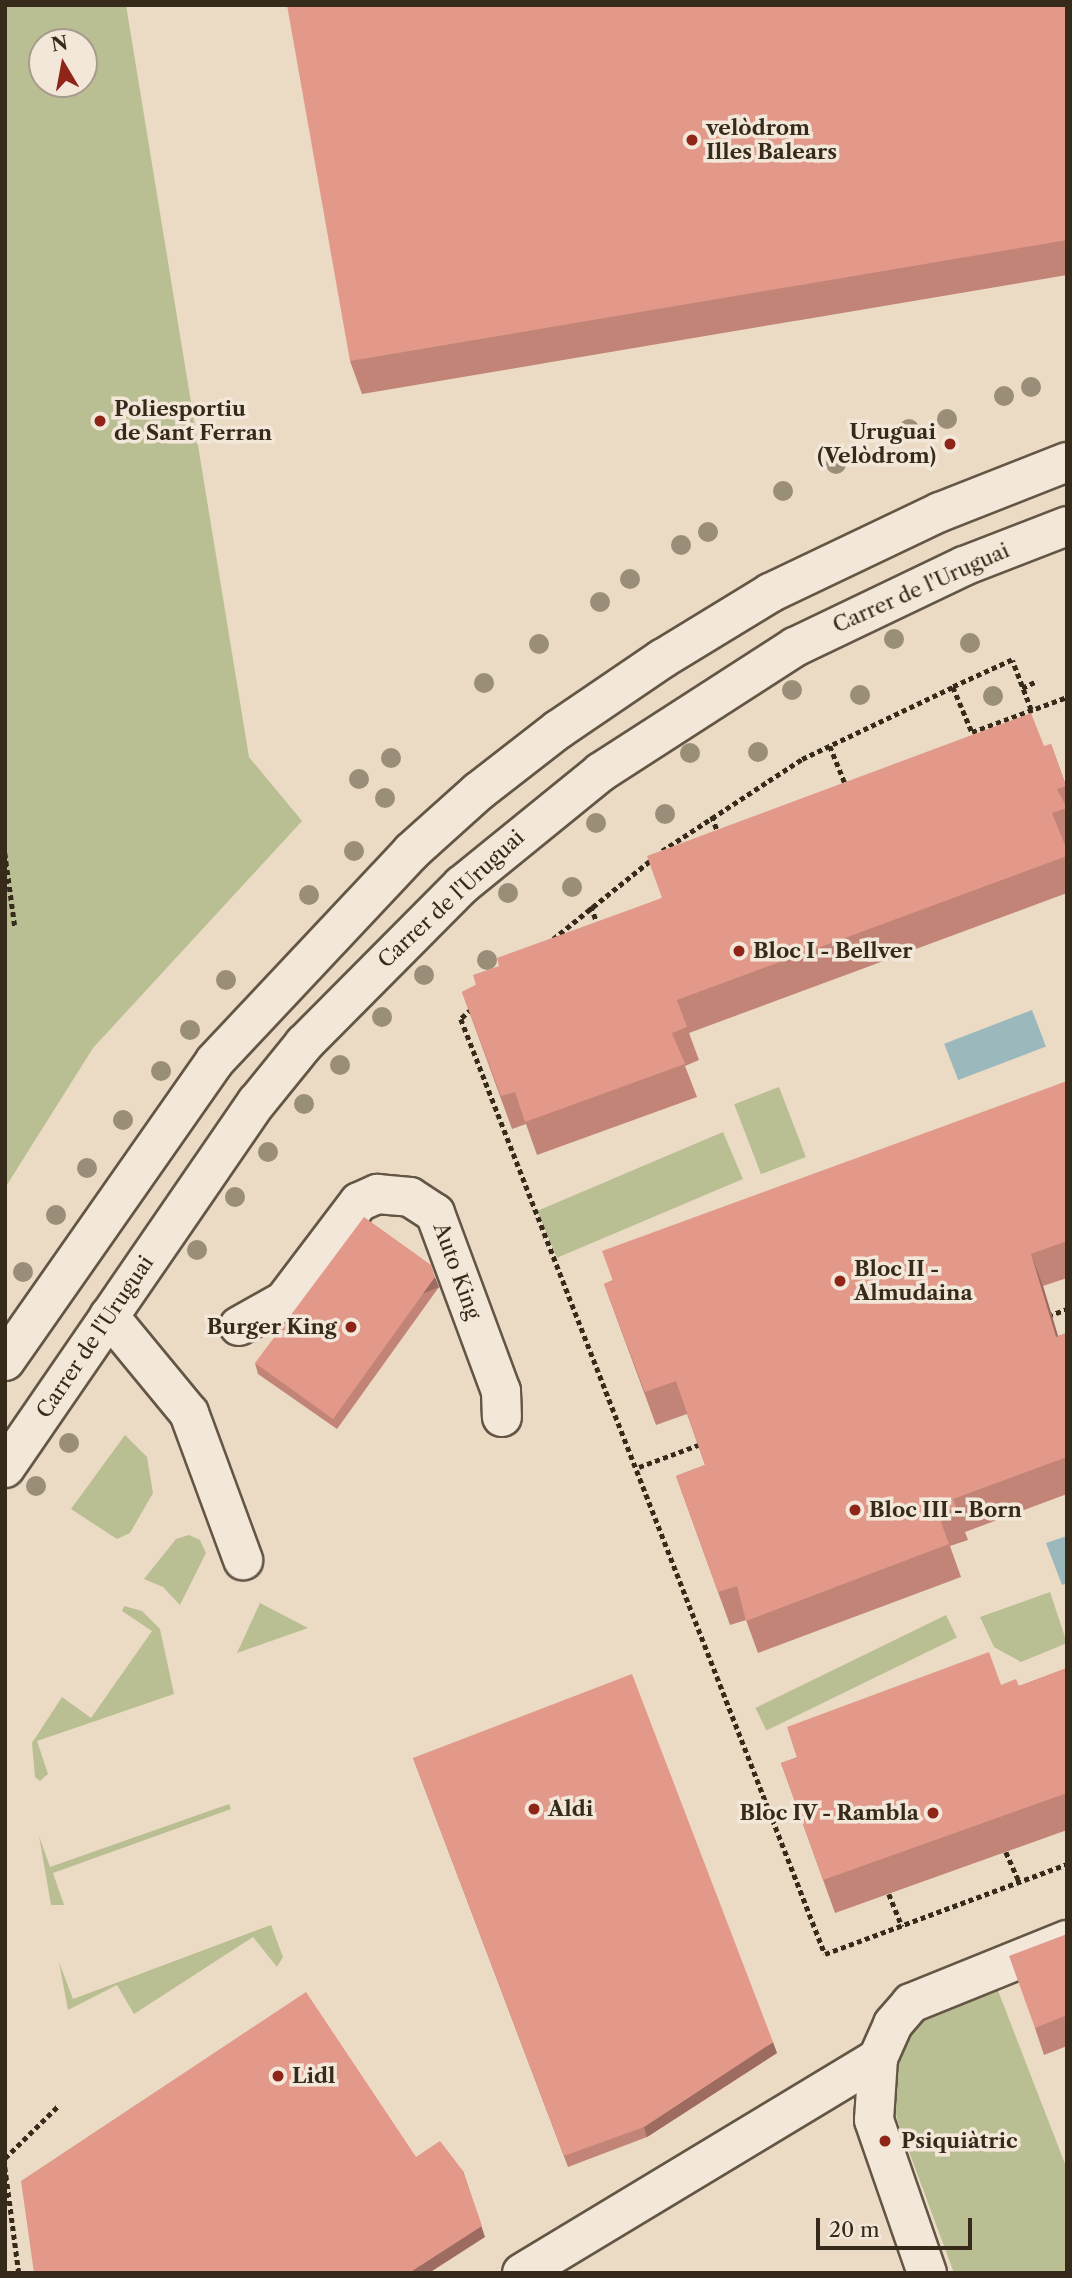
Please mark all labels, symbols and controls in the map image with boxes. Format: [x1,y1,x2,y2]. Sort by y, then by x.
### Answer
north arrow [28,28,98,98]
text: N [49,31,70,57]
place label: velòdrom Illes Balears [706,115,837,165]
marker: velòdrom Illes Balears [684,132,700,148]
place label: Poliesportiu de Sant Ferran [114,396,272,446]
marker: Poliesportiu de Sant Ferran [92,413,108,429]
place label: Uruguai (Velòdrom) [817,419,936,469]
marker: Uruguai (Velòdrom) [942,436,958,452]
street label: Carrer de l'Uruguai [829,538,1013,638]
street label: Carrer de l'Uruguai [373,825,529,973]
place label: Bloc I - Bellver [753,938,913,964]
marker: Bloc I - Bellver [731,943,747,959]
street label: Auto King [428,1219,486,1323]
street label: Carrer de l'Uruguai [31,1251,159,1423]
place label: Bloc II - Almudaina [854,1256,973,1306]
marker: Bloc II - Almudaina [832,1273,848,1289]
place label: Burger King [206,1314,337,1340]
marker: Burger King [343,1319,359,1335]
place label: Bloc III - Born [869,1497,1022,1523]
marker: Bloc III - Born [847,1502,863,1518]
place label: Aldi [548,1796,593,1822]
place label: Bloc IV - Rambla [739,1800,919,1826]
marker: Aldi [526,1801,542,1817]
marker: Bloc IV - Rambla [925,1805,941,1821]
place label: Lidl [292,2063,335,2089]
marker: Lidl [270,2068,286,2084]
place label: Psiquiàtric [901,2128,1018,2154]
marker: Psiquiàtric [875,2131,895,2151]
scale bar [820,2204,976,2248]
text: 20 m [829,2217,880,2242]

